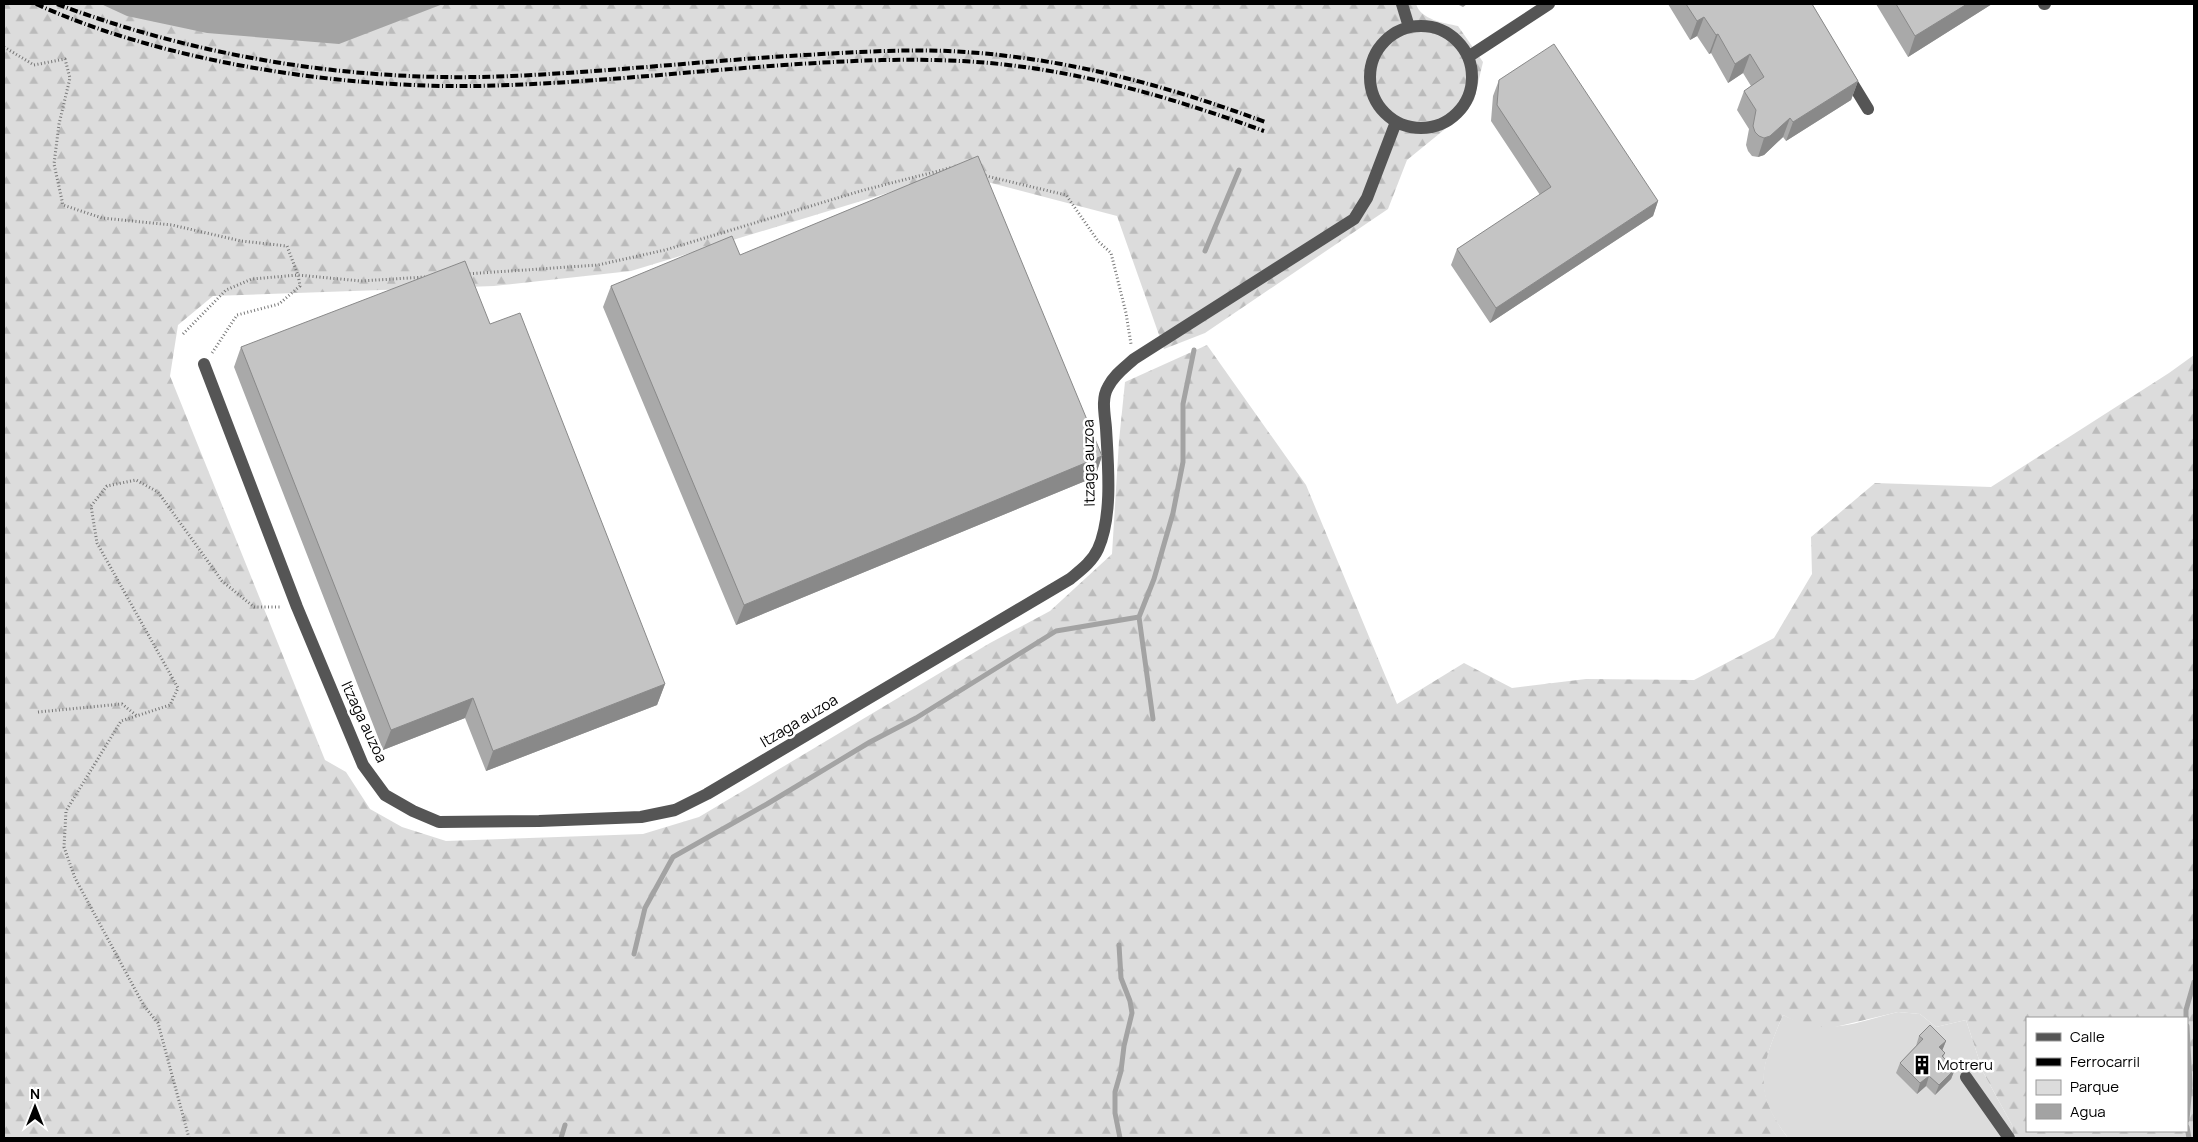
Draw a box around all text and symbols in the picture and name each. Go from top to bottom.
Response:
street label: Itzaga auzoa [1077,419,1100,507]
street label: Itzaga auzoa [336,678,392,766]
street label: Itzaga auzoa [756,689,842,752]
legend [2026,1017,2188,1132]
text: Calle [2070,1026,2105,1047]
text: Ferrocarril [2070,1051,2140,1072]
building icon: Motreru [1911,1054,1933,1076]
place label: Motreru [1937,1054,1993,1075]
text: Parque [2070,1076,2119,1097]
north arrow [10,1082,60,1132]
text: N [30,1084,40,1103]
text: Agua [2070,1101,2106,1122]

